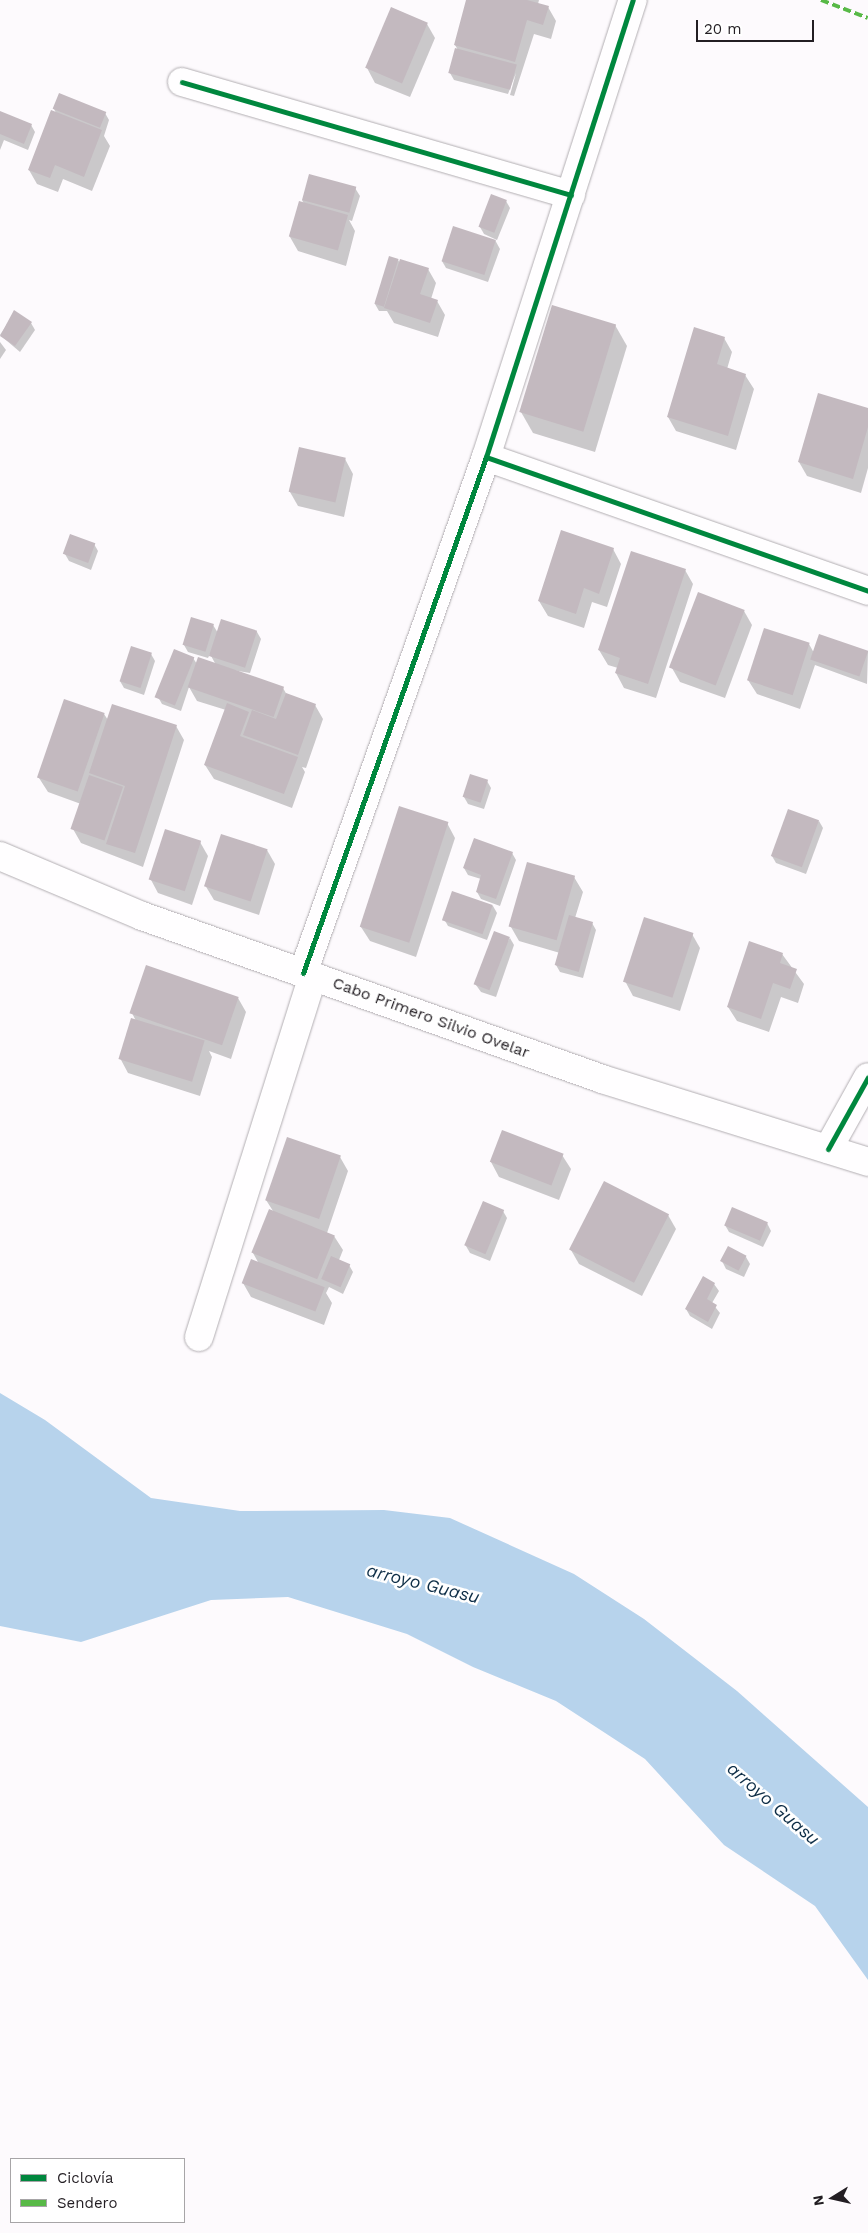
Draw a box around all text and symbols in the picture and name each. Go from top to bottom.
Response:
scale bar [698,10,816,42]
text: 20 m [704,20,742,38]
street label: Cabo Primero Silvio Ovelar [330,973,532,1063]
water label: arroyo Guasu [364,1560,482,1608]
water label: arroyo Guasu [722,1758,824,1850]
legend [10,2158,185,2223]
text: Ciclovía [57,2169,114,2187]
north arrow [808,2173,858,2223]
text: Sendero [57,2194,118,2212]
text: N [809,2194,827,2207]

